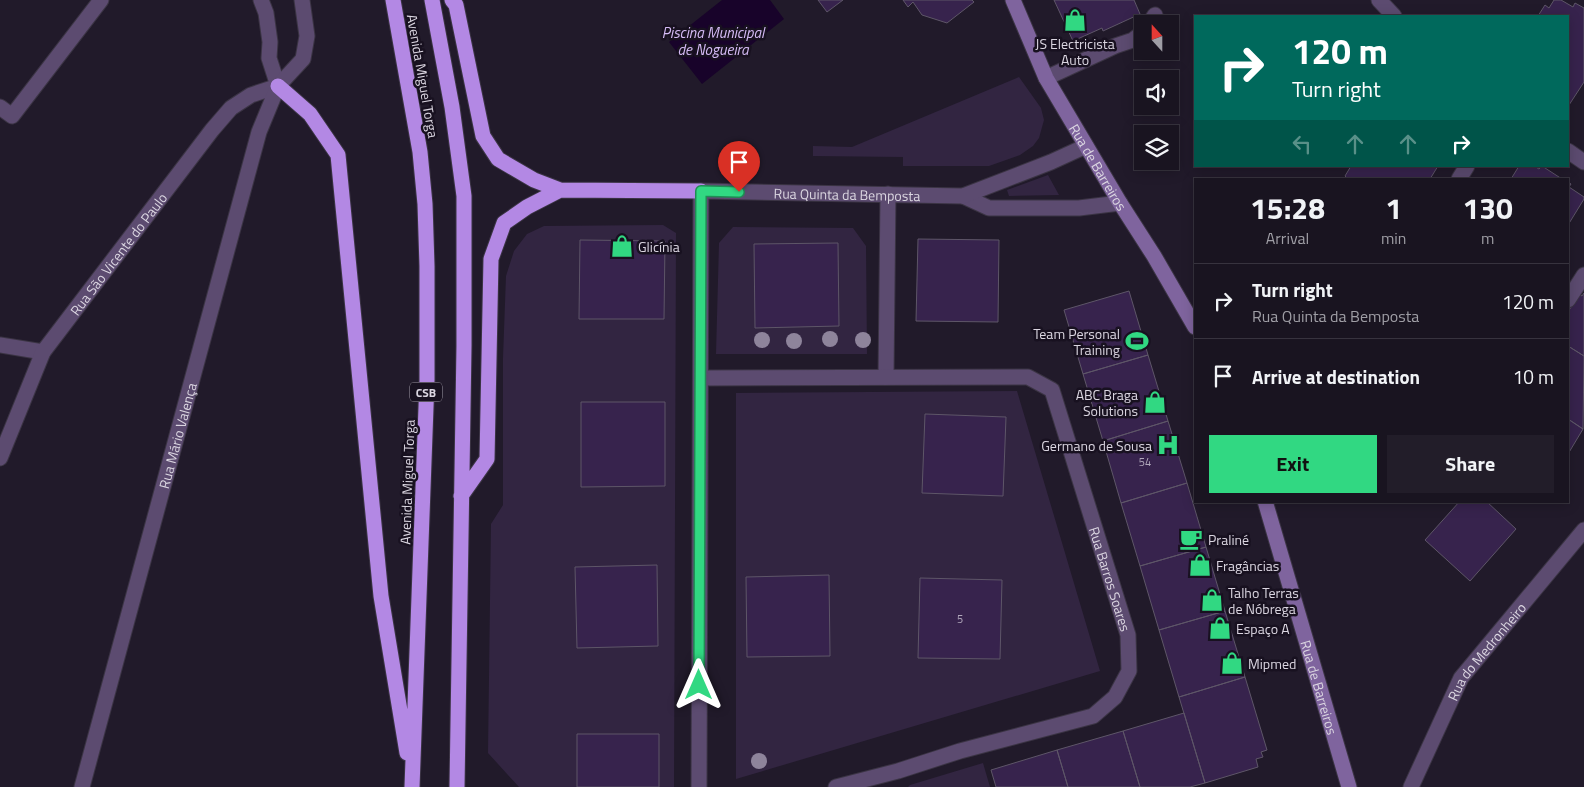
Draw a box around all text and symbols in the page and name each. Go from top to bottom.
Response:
shop icon: JS Electricista Auto [1062,7,1088,33]
street label: Avenida Miguel Torga [402,13,444,139]
north arrow [1134,15,1179,60]
map controls [1134,15,1179,170]
water label: Piscina Municipal de Nogueira [662,21,766,61]
text: 120 m [1292,24,1388,78]
place label: JS Electricista Auto [1035,33,1115,70]
icon: right [1209,35,1274,100]
button: sound [1134,70,1179,115]
text: Turn right [1292,72,1381,106]
street label: Rua de Barreiros [1065,119,1133,214]
button: layers [1134,125,1179,170]
icon: left [1288,130,1316,158]
icon: ahead [1341,130,1369,158]
icon: ahead [1394,130,1422,158]
icon: right [1447,130,1475,158]
pin [718,141,760,192]
icon: arrive [725,148,753,176]
street label: Rua Quinta da Bemposta [773,182,920,206]
text: 15:28 [1250,185,1325,231]
text: 1 [1385,185,1402,231]
text: 130 [1463,185,1513,231]
street label: Rua São Vicente do Paulo [64,188,171,319]
text: Arrival [1266,226,1309,250]
text: min [1381,226,1406,250]
text: m [1481,226,1494,250]
shop icon: Glicínia [609,233,635,259]
place label: Glicínia [638,236,680,257]
text: Turn right [1252,275,1333,304]
icon: right [1209,287,1237,315]
text: 120 m [1502,287,1554,316]
text: Rua Quinta da Bemposta [1252,304,1419,328]
place label: Team Personal Training [1033,323,1120,360]
sports icon: Team Personal Training [1124,328,1150,354]
icon: arrive [1209,362,1237,390]
text: Arrive at destination [1252,362,1420,391]
text: 10 m [1513,362,1554,391]
street label: Rua Mário Valença [153,380,201,491]
road number: CSB [410,382,442,402]
place label: ABC Braga Solutions [1076,384,1138,421]
shop icon: ABC Braga Solutions [1142,389,1168,415]
street label: Avenida Miguel Torga [394,419,420,545]
hospital icon: Germano de Sousa [1155,432,1181,458]
place label: Germano de Sousa [1041,435,1152,456]
button: Exit [1209,435,1377,493]
button: Share [1387,435,1554,493]
house number: 54 [1139,454,1151,470]
street label: Rua Barros Soares [1084,524,1137,634]
cafe icon: Praliné [1178,526,1204,552]
place label: Praliné [1208,529,1249,550]
shop icon: Fragâncias [1187,552,1213,578]
place label: Fragâncias [1216,555,1279,576]
place label: Talho Terras de Nóbrega [1228,582,1299,619]
shop icon: Talho Terras de Nóbrega [1199,587,1225,613]
street label: Rua do Medronheiro [1442,598,1530,704]
house number: 5 [957,611,963,627]
shop icon: Espaço A [1207,615,1233,641]
place label: Espaço A [1236,618,1290,639]
street label: Rua de Barreiros [1296,637,1344,737]
shop icon: Mipmed [1219,650,1245,676]
place label: Mipmed [1248,653,1296,674]
position arrow [672,658,724,710]

